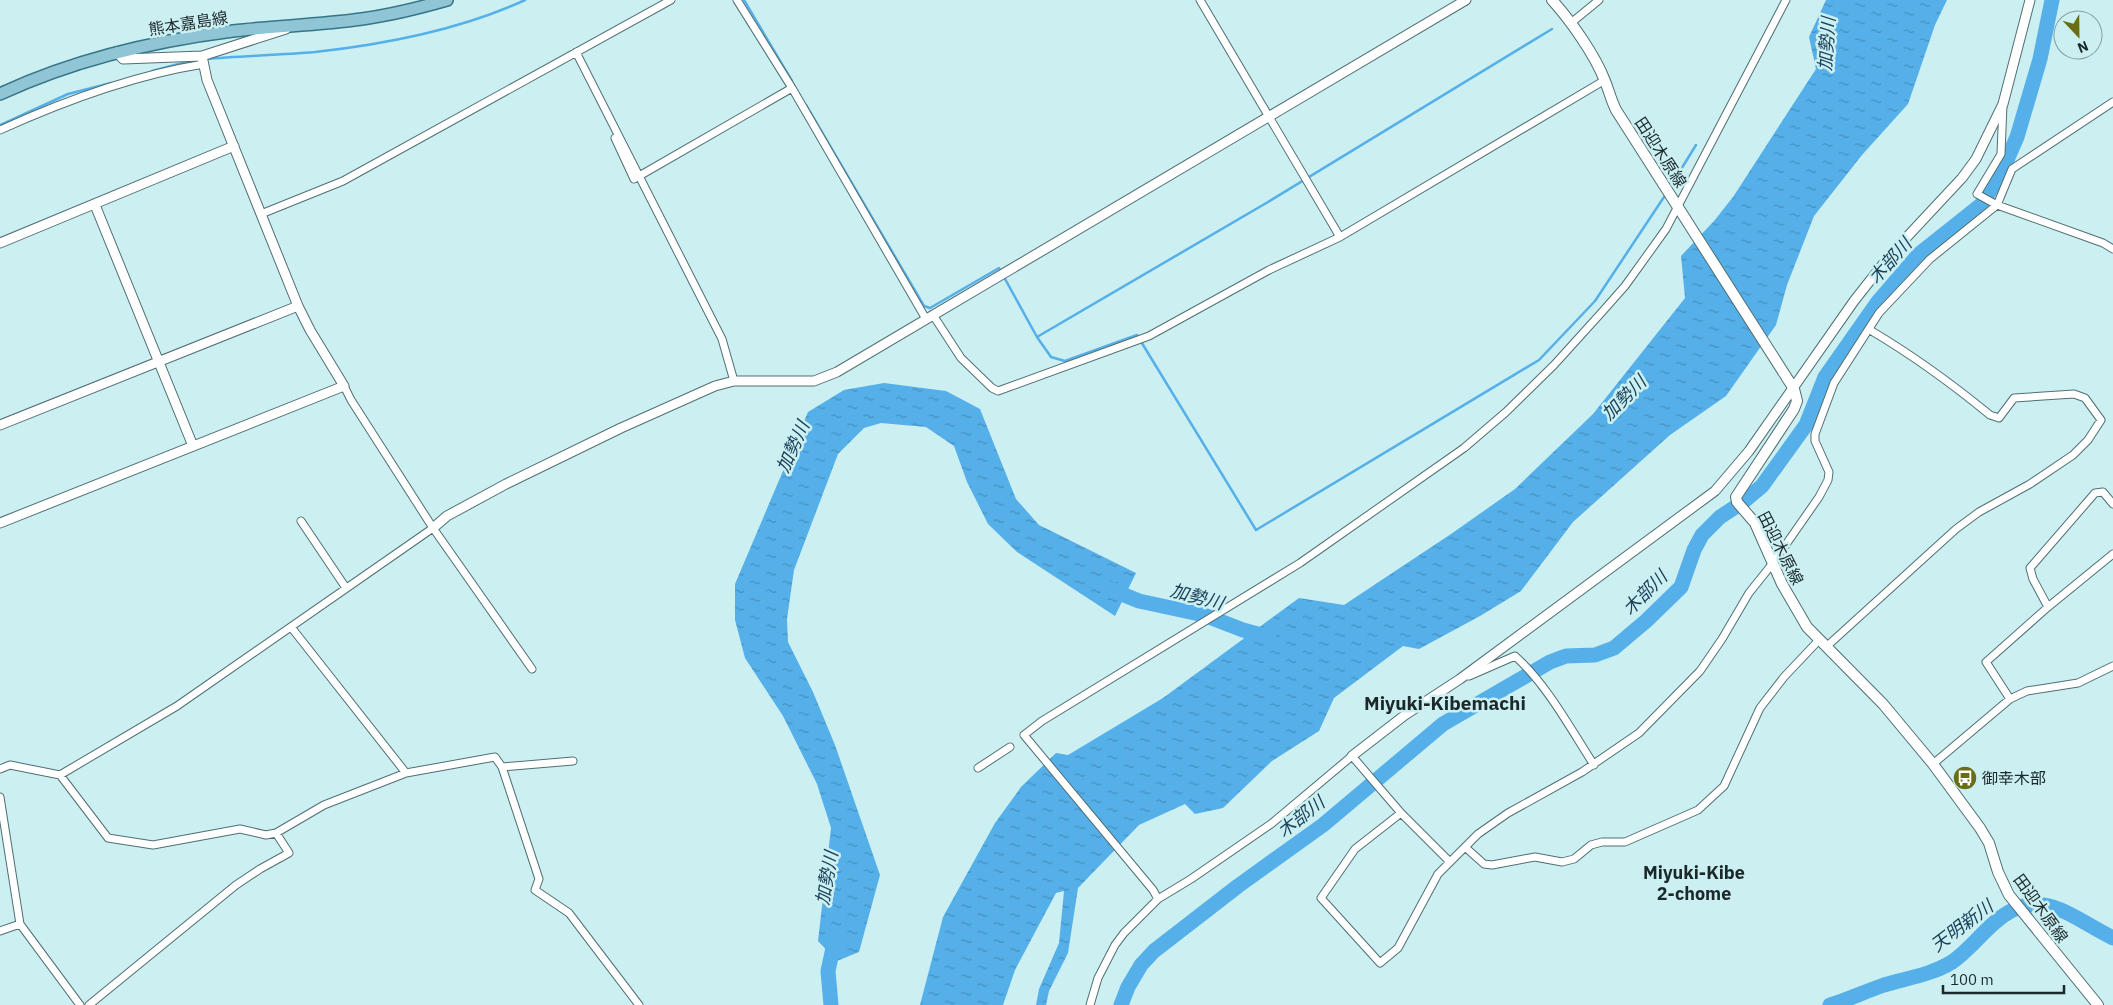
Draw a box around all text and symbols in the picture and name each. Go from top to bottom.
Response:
street label: 熊本嘉島線 [147,7,229,39]
north arrow [2053,10,2103,60]
water label: 加勢川 [1813,14,1840,72]
text: N [2075,37,2091,57]
street label: 田迎木原線 [1631,113,1691,191]
water label: 木部川 [1863,231,1918,288]
water label: 加勢川 [1596,369,1652,425]
water label: 加勢川 [771,416,815,476]
street label: 田迎木原線 [1754,508,1808,588]
water label: 木部川 [1617,564,1673,620]
water label: 加勢川 [1168,578,1228,615]
district label: Miyuki-Kibemachi [1364,691,1526,715]
bus stop icon: 御幸木部 [1952,765,1978,791]
place label: 御幸木部 [1982,768,2046,788]
water label: 木部川 [1272,790,1331,842]
water label: 加勢川 [810,847,843,906]
district label: Miyuki-Kibe 2-chome [1643,861,1745,905]
street label: 田迎木原線 [2009,870,2073,946]
water label: 天明新川 [1926,894,1999,956]
scale bar [1943,962,2064,994]
text: 100 m [1950,970,1994,989]

